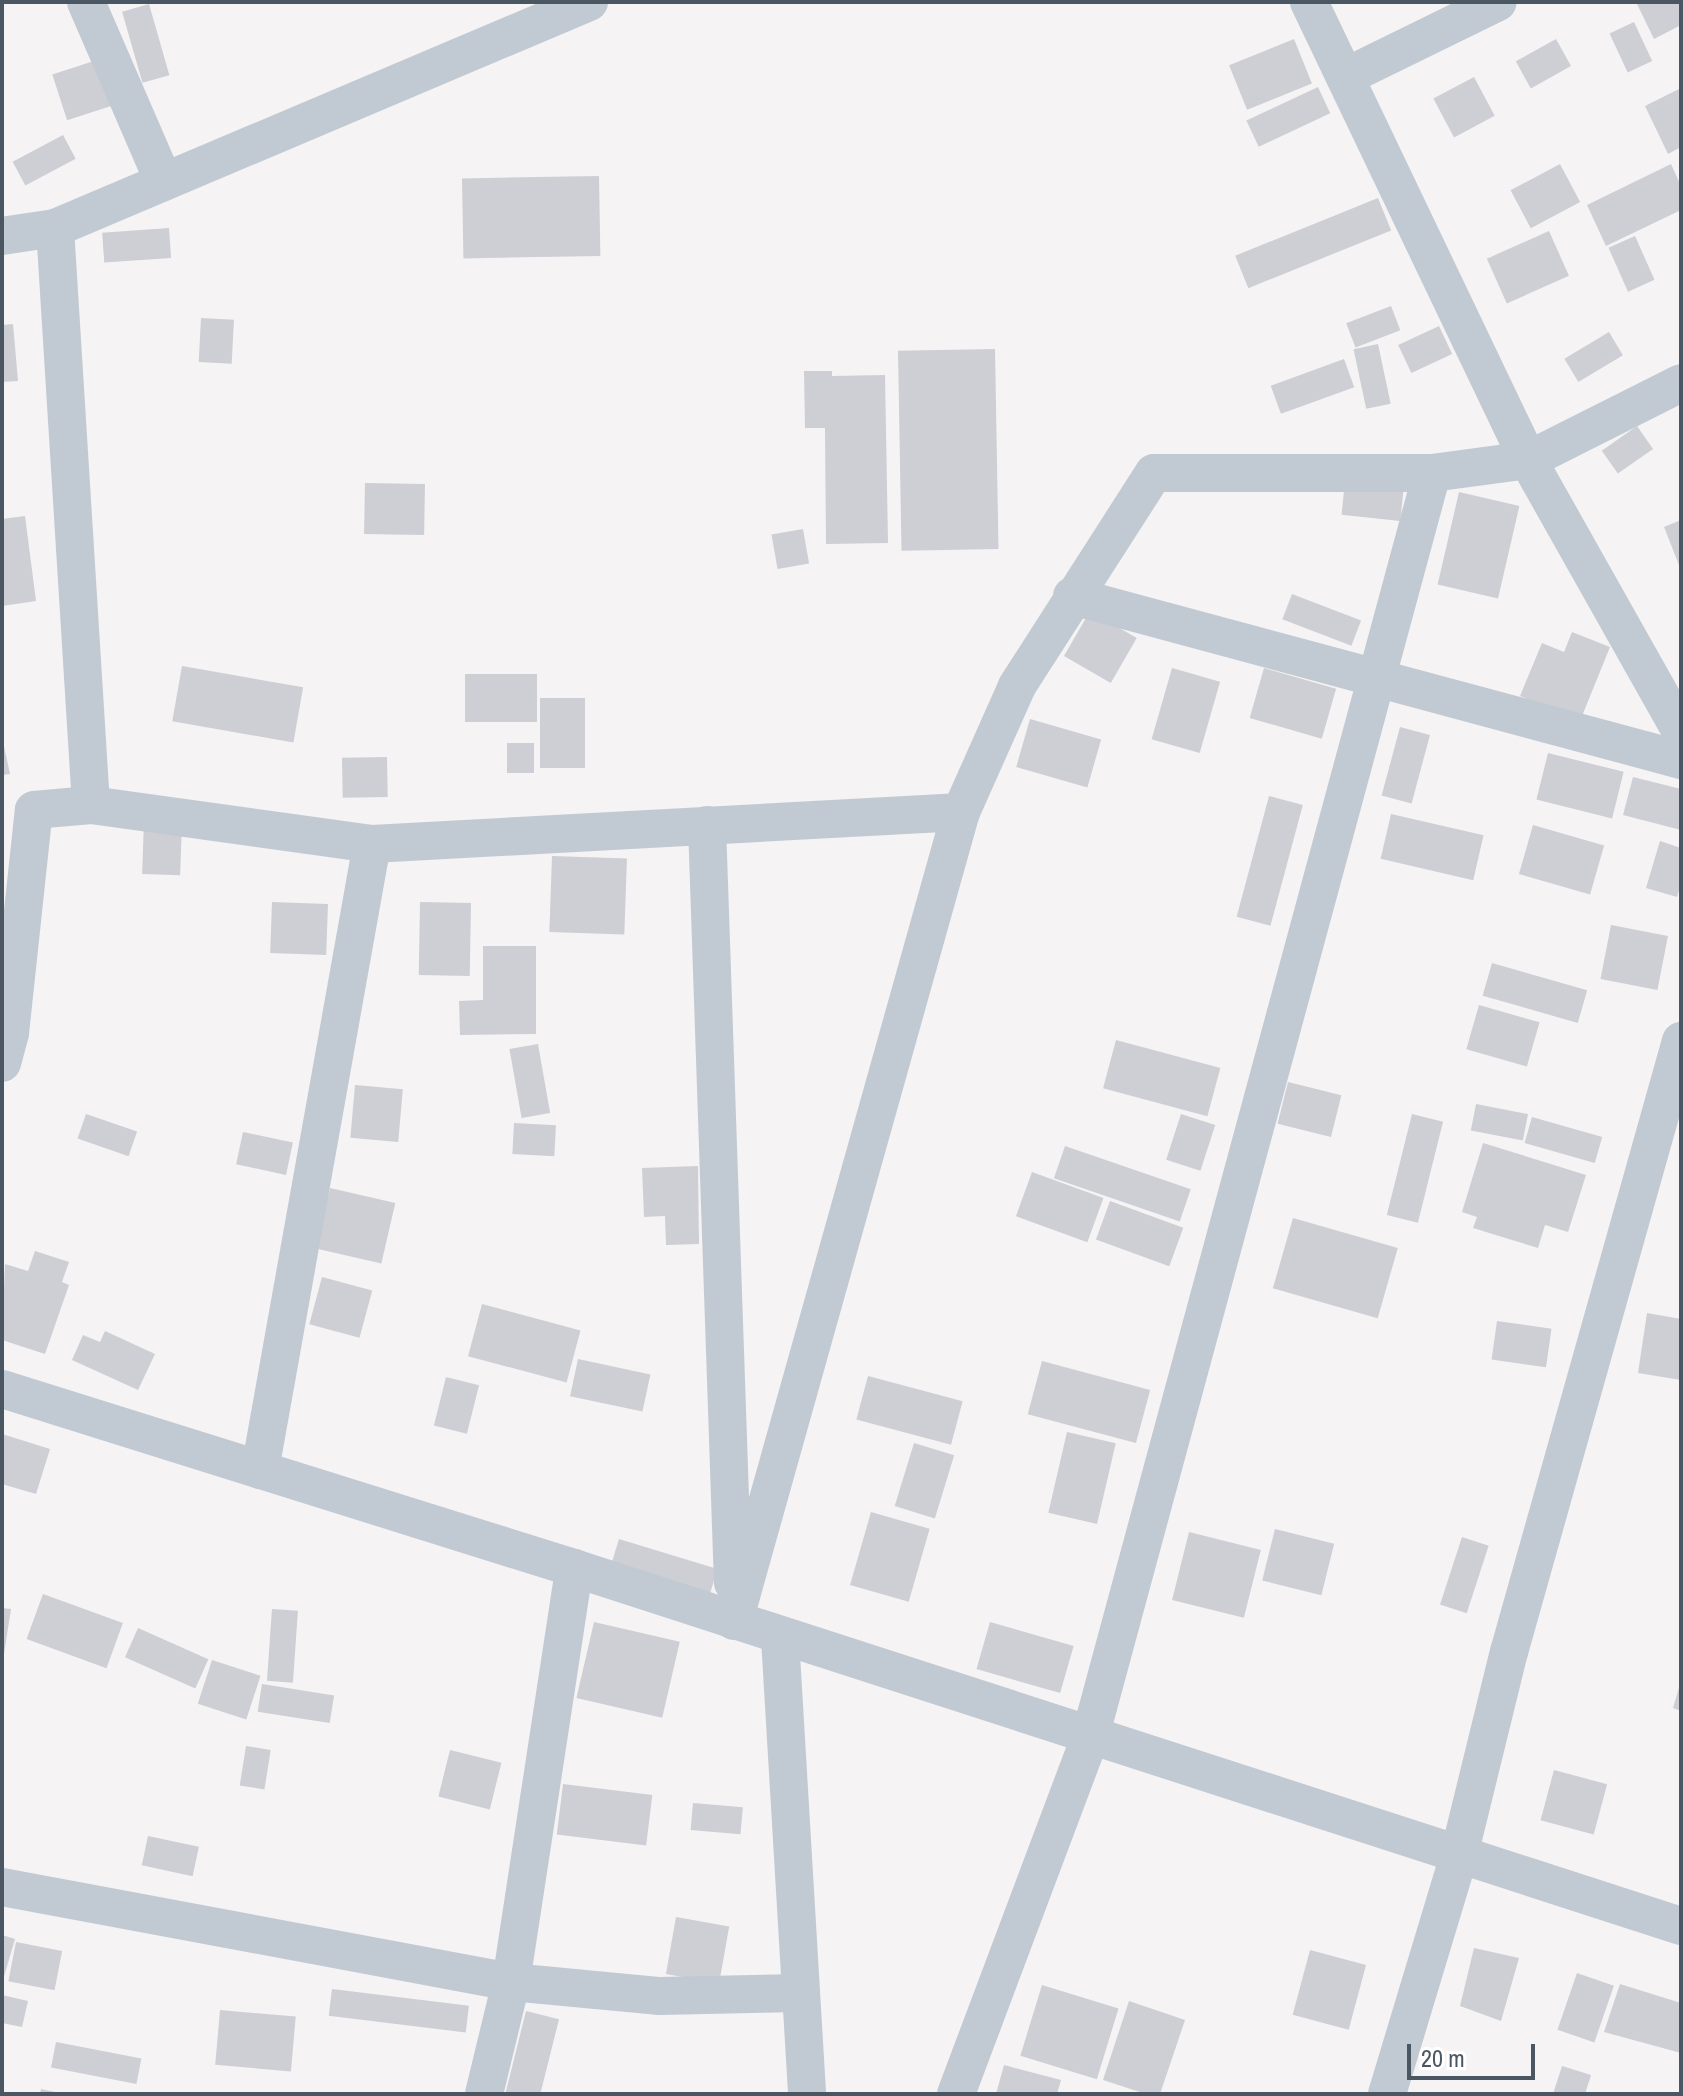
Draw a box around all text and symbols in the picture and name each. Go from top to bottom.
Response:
scale bar [1411,2028,1539,2078]
text: 20 m [1421,2042,1465,2074]

